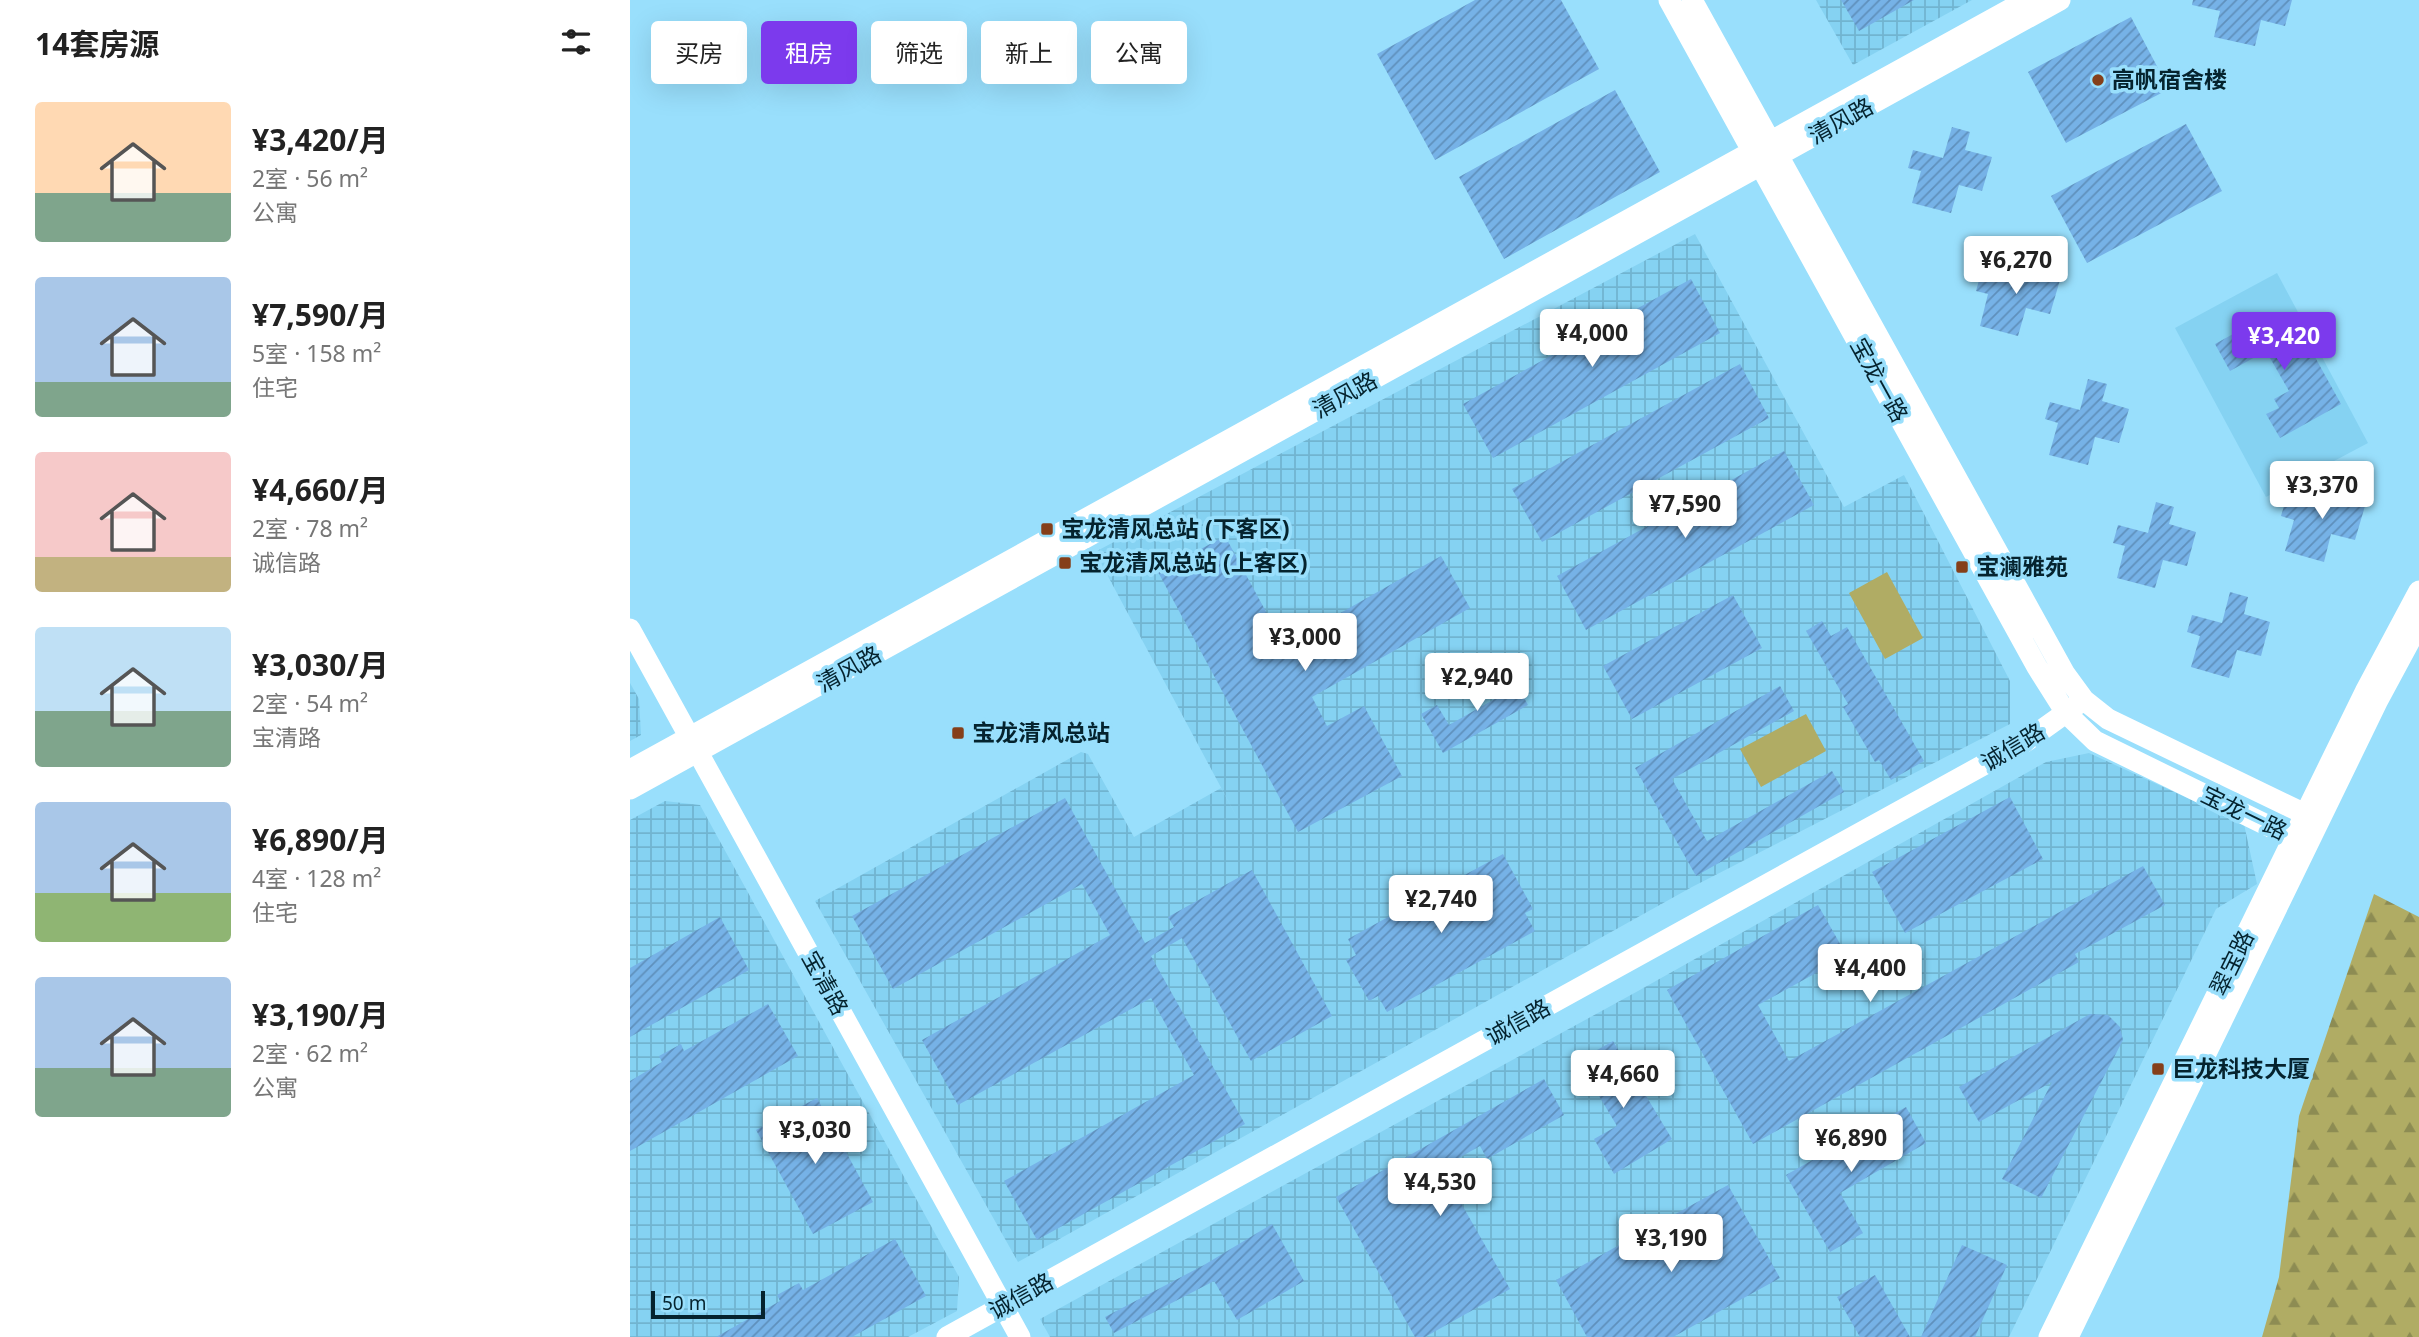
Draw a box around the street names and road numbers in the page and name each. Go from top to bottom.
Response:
street label: 清风路 [1803,89,1878,151]
street label: 宝龙一路 [1844,332,1916,428]
street label: 清风路 [1307,363,1382,425]
street label: 清风路 [811,637,886,699]
street label: 诚信路 [1975,715,2050,778]
street label: 宝龙一路 [2196,778,2293,847]
street label: 翠宝路 [2202,925,2261,1001]
street label: 宝清路 [795,945,857,1020]
street label: 诚信路 [1480,990,1555,1052]
street label: 诚信路 [983,1264,1058,1326]

